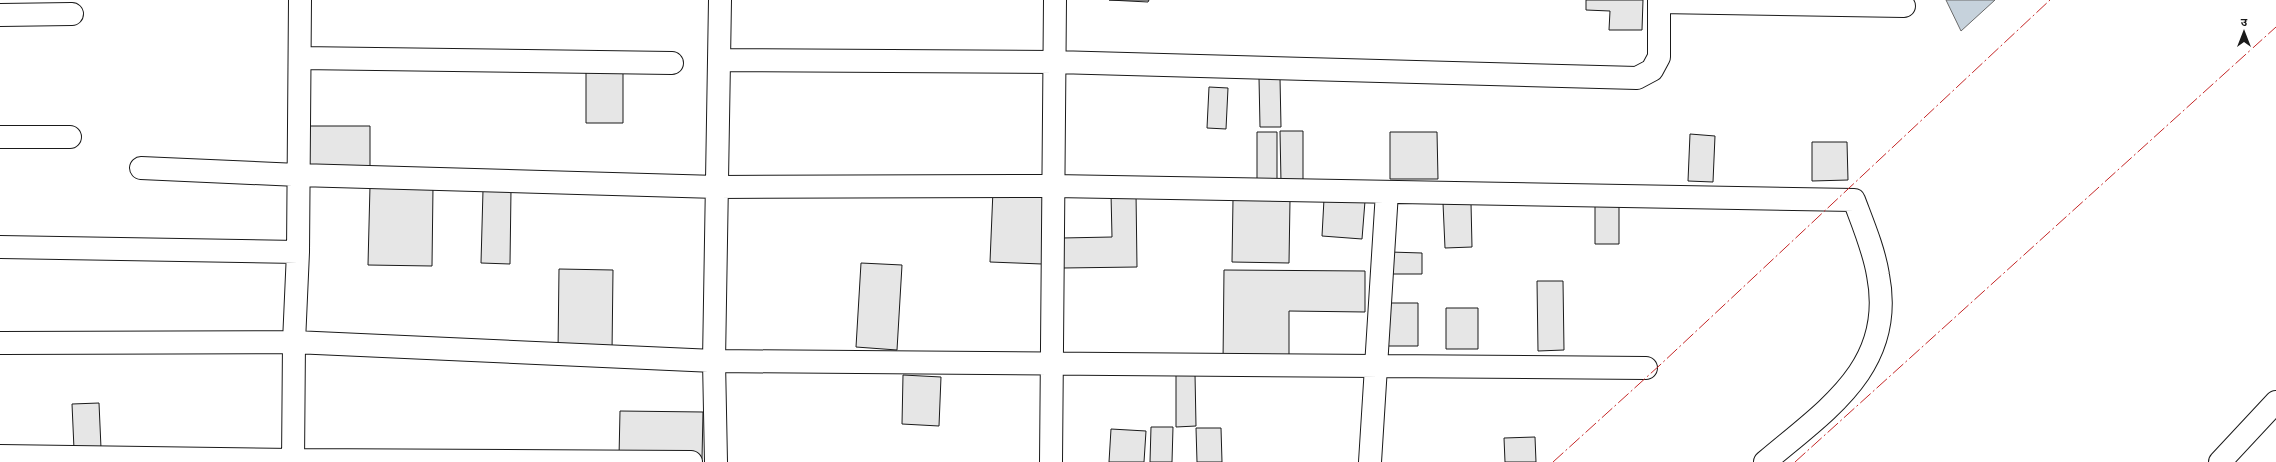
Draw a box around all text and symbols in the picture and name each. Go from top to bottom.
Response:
north arrow [2224,12,2264,52]
text: उ [2241,15,2248,29]

